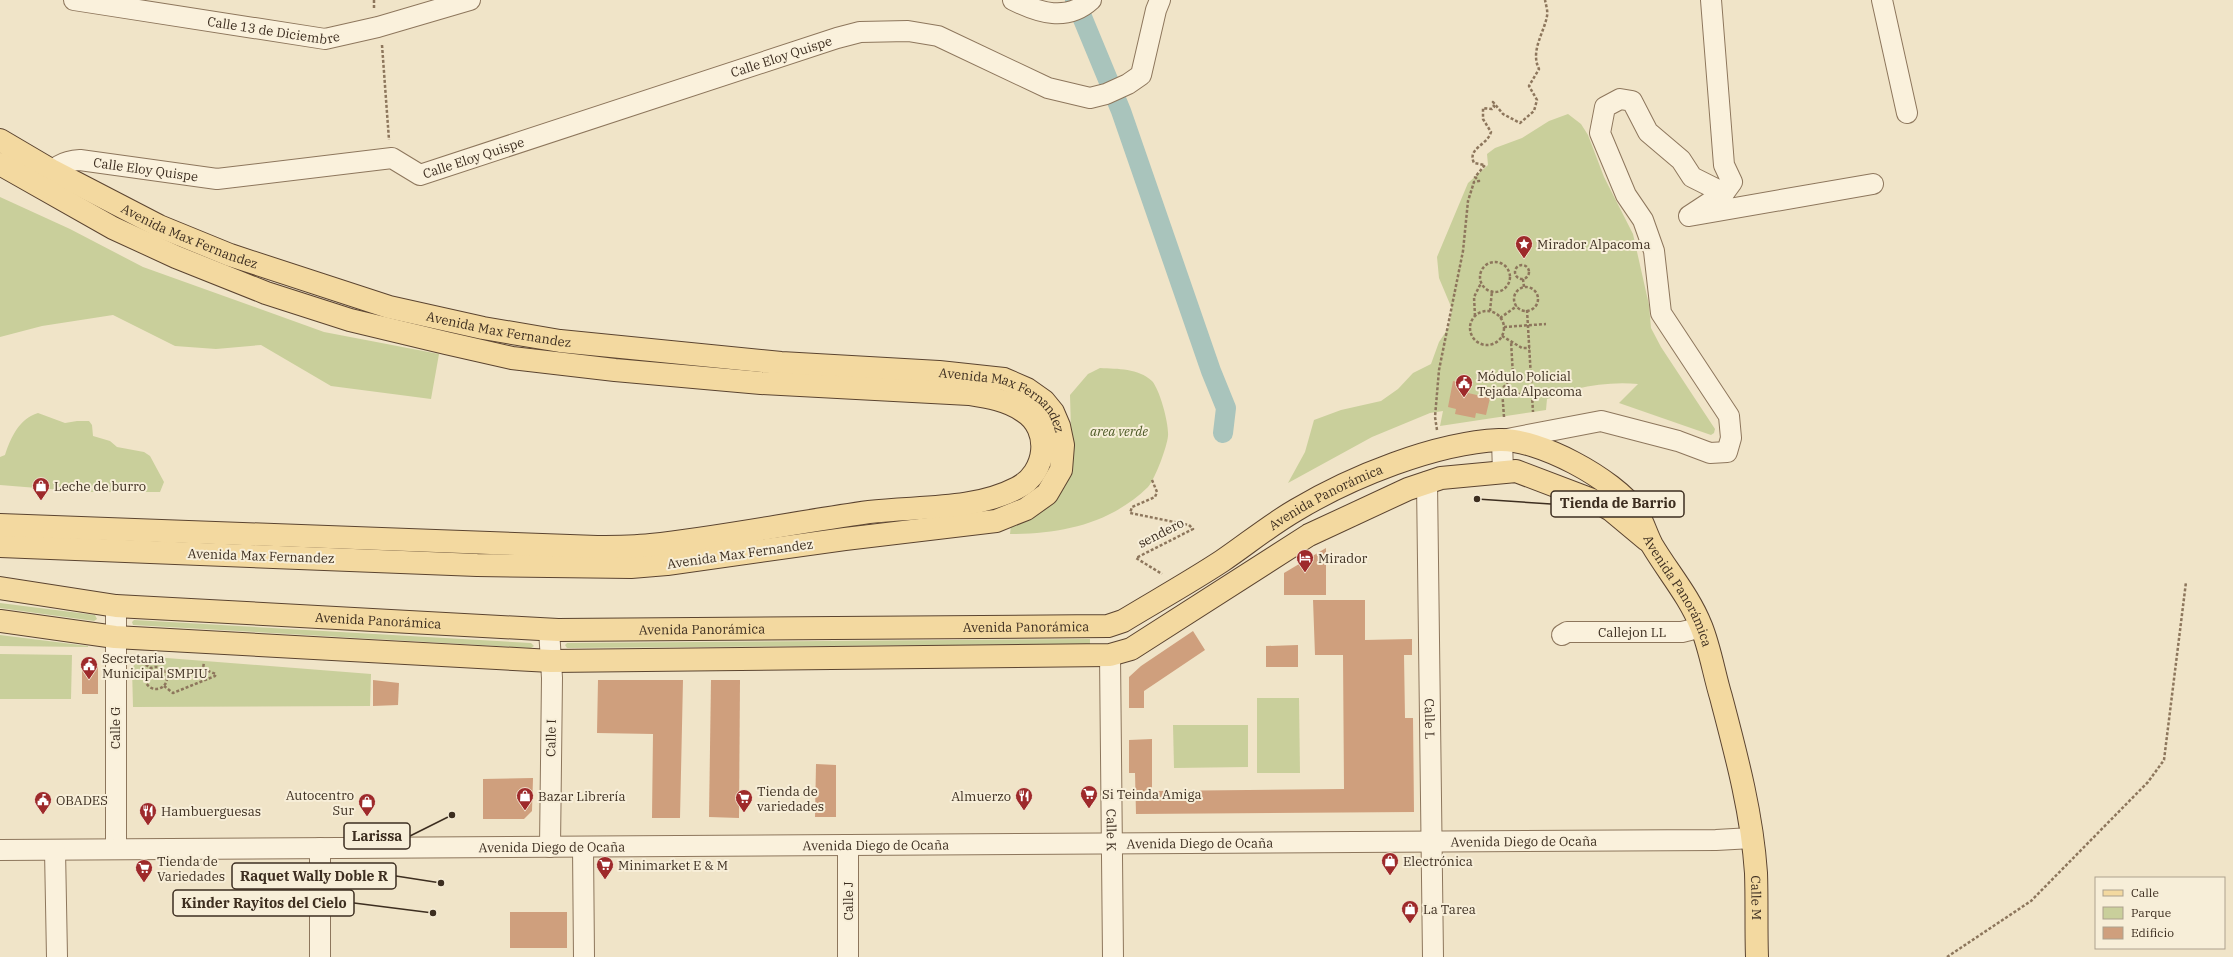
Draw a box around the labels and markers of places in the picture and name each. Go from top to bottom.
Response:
place icon: Mirador Alpacoma [1514,234,1534,259]
place label: Mirador Alpacoma [1537,236,1651,253]
place label: Módulo Policial Tejada Alpacoma [1477,368,1582,400]
public building icon: Módulo Policial Tejada Alpacoma [1454,373,1474,398]
shop icon: Leche de burro [31,476,51,501]
place label: Leche de burro [54,478,146,495]
callout: Tienda de Barrio [1551,491,1684,517]
hotel icon: Mirador [1295,548,1315,573]
place label: Mirador [1318,550,1368,567]
place label: Secretaria Municipal SMPIU [102,650,208,682]
public building icon: Secretaria Municipal SMPIU [79,655,99,680]
place label: Tienda de variedades [757,783,824,815]
supermarket icon: Si Teinda Amiga [1079,784,1099,809]
shop icon: Bazar Librería [515,786,535,811]
restaurant icon: Almuerzo [1014,786,1034,811]
place label: Si Teinda Amiga [1102,786,1202,803]
place label: Autocentro Sur [286,787,354,819]
place label: Bazar Librería [538,788,626,805]
supermarket icon: Tienda de variedades [734,788,754,813]
place label: Almuerzo [951,788,1011,805]
public building icon: OBADES [33,790,53,815]
place label: OBADES [56,792,108,809]
shop icon: Autocentro Sur [357,792,377,817]
restaurant icon: Hambuerguesas [138,801,158,826]
place label: Hambuerguesas [161,803,261,820]
callout: Larissa [344,823,410,849]
shop icon: Electrónica [1380,851,1400,876]
place label: Tienda de Variedades [157,853,225,885]
place label: Electrónica [1403,853,1473,870]
supermarket icon: Minimarket E & M [595,855,615,880]
place label: Minimarket E & M [618,857,728,874]
supermarket icon: Tienda de Variedades [134,858,154,883]
callout: Raquet Wally Doble R [232,863,396,889]
callout: Kinder Rayitos del Cielo [173,890,354,916]
shop icon: La Tarea [1400,899,1420,924]
place label: La Tarea [1423,901,1476,918]

